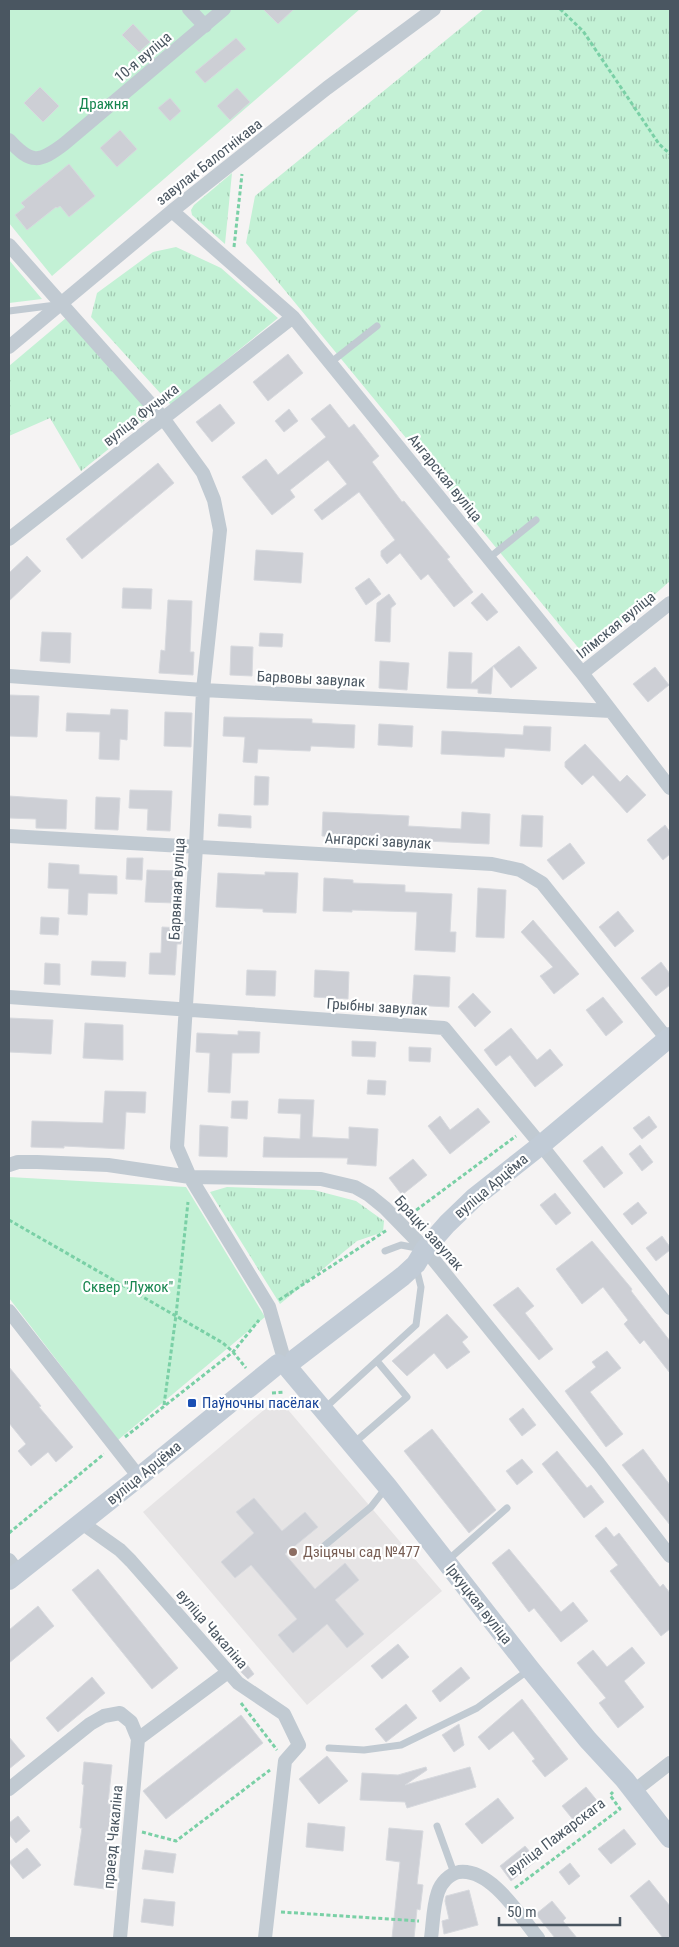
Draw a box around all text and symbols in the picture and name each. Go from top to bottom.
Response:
street label: 10-я вуліца [111,28,175,86]
park label: Дражня [79,95,129,113]
street label: завулак Балотнікава [152,115,266,209]
street label: вуліца Фучыка [100,380,182,450]
street label: Ангарская вуліца [404,430,486,526]
street label: Ілімская вуліца [573,588,659,662]
street label: Барвовы завулак [256,667,366,691]
street label: Ангарскі завулак [324,829,432,853]
street label: Барвяная вуліца [165,837,189,941]
street label: Грыбны завулак [326,994,428,1020]
street label: вуліца Арцёма [450,1150,532,1222]
street label: Брацкі завулак [391,1192,467,1274]
park label: Сквер "Лужок" [83,1278,174,1296]
place label: Паўночны пасёлак [202,1394,319,1412]
marker: Паўночны пасёлак [186,1397,198,1409]
street label: вуліца Арцёма [103,1437,185,1509]
place label: Дзіцячы сад №477 [303,1543,420,1561]
marker: Дзіцячы сад №477 [287,1546,299,1558]
street label: Іркуцкая вуліца [442,1560,516,1648]
street label: вуліца Чакаліна [173,1586,251,1672]
street label: праезд Чакаліна [100,1784,126,1890]
street label: вуліца Пажарскага [503,1794,609,1880]
scale bar [499,1894,620,1926]
text: 50 m [507,1903,537,1921]

